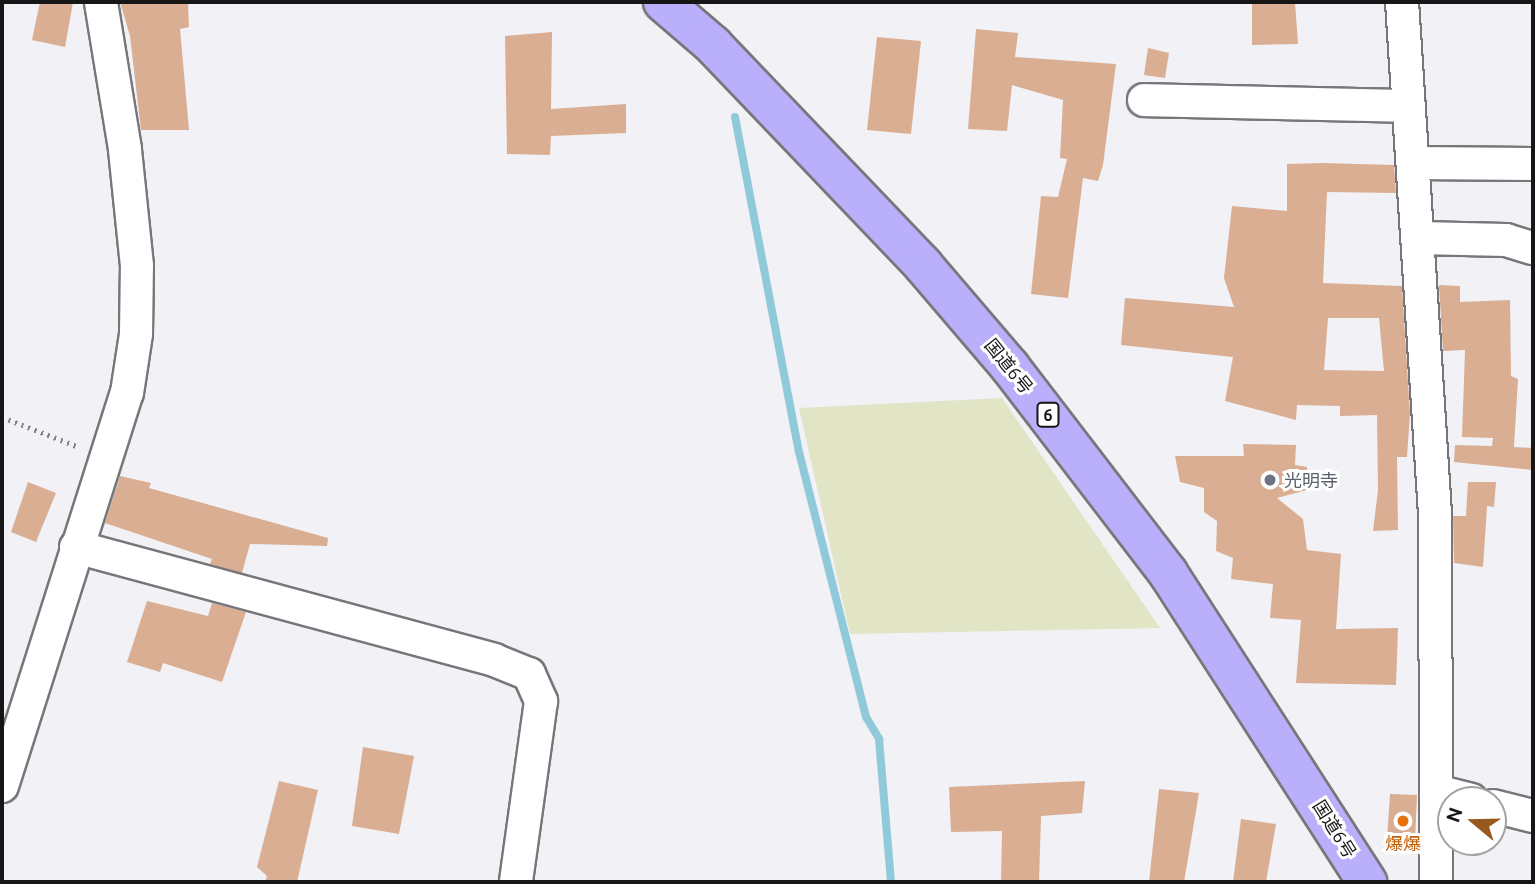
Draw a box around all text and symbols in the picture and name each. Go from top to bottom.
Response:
street label: 国道6号 [980,334,1038,398]
road number: 6 [1036,402,1060,428]
place label: 光明寺 [1284,469,1338,491]
marker: 光明寺 [1262,472,1278,488]
north arrow [1437,786,1507,856]
street label: 国道6号 [1309,796,1361,862]
text: N [1441,805,1467,825]
marker: 爆爆 [1395,813,1411,829]
place label: 爆爆 [1385,832,1421,854]

